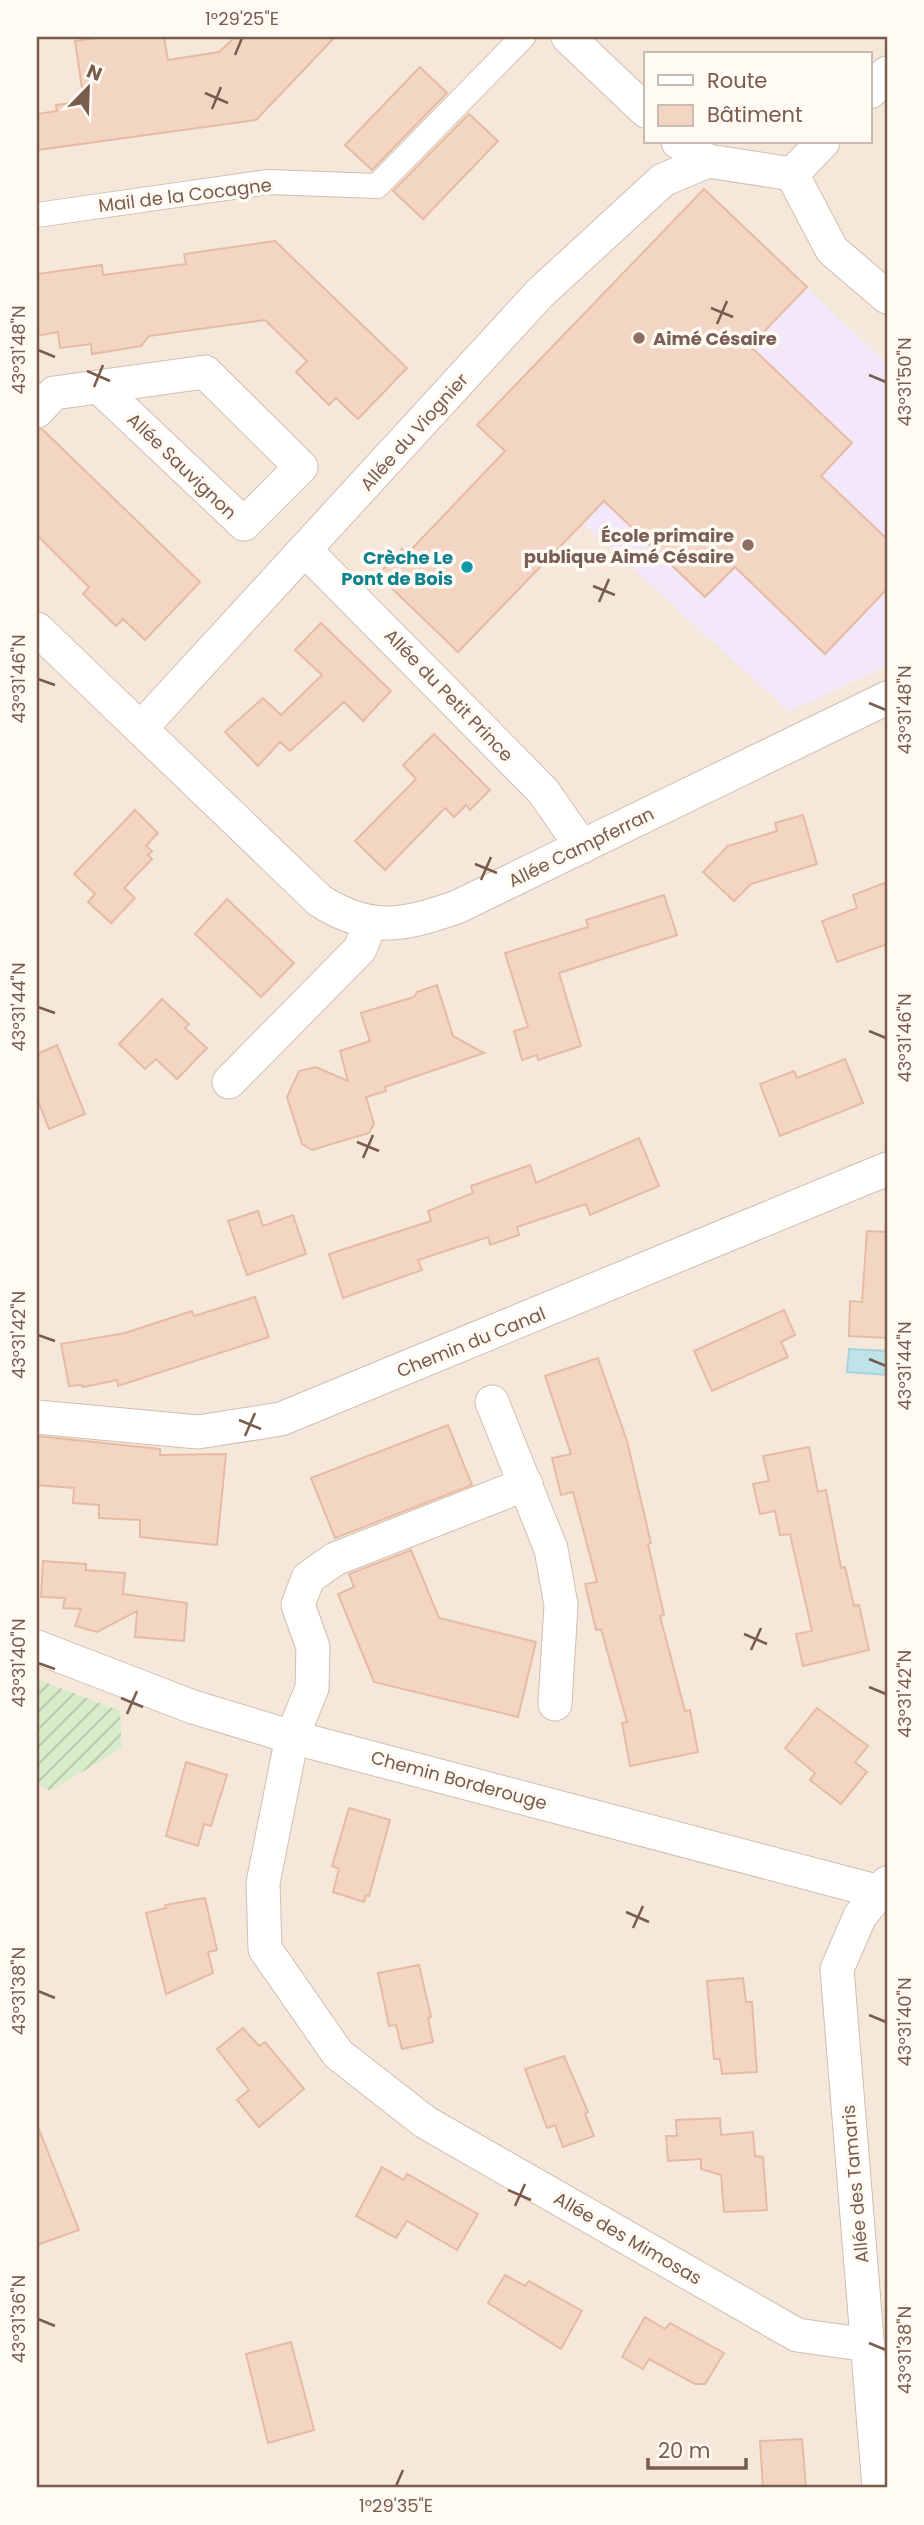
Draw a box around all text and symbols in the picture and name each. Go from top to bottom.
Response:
text: 1°29'25"E [205,6,279,31]
north arrow [52,52,122,122]
legend [644,52,872,144]
text: N [83,58,106,88]
text: Route [707,66,767,95]
text: Bâtiment [707,100,803,129]
street label: Mail de la Cocagne [97,172,273,218]
text: 43°31'48"N [6,305,31,395]
place label: Aimé Césaire [653,326,777,351]
marker: Aimé Césaire [631,330,647,346]
text: 43°31'50"N [892,337,917,427]
street label: Allée du Viognier [354,367,474,496]
street label: Allée Sauvignon [122,407,242,525]
place label: École primaire publique Aimé Césaire [524,523,734,569]
marker: École primaire publique Aimé Césaire [740,537,756,553]
place label: Crèche Le Pont de Bois [341,545,453,591]
marker: Crèche Le Pont de Bois [459,559,475,575]
street label: Allée du Petit Prince [379,623,519,767]
text: 43°31'46"N [6,634,31,724]
text: 43°31'48"N [892,665,917,755]
street label: Allée Campferran [504,801,658,893]
text: 43°31'44"N [6,962,31,1052]
text: 43°31'46"N [892,993,917,1083]
text: 43°31'42"N [6,1291,31,1379]
street label: Chemin du Canal [393,1301,549,1383]
text: 43°31'44"N [892,1321,917,1411]
text: 43°31'40"N [6,1618,31,1708]
text: 43°31'42"N [892,1650,917,1738]
street label: Chemin Borderouge [368,1744,550,1816]
text: 43°31'38"N [6,1947,31,2035]
text: 43°31'40"N [892,1977,917,2067]
street label: Allée des Tamaris [836,2104,874,2264]
street label: Allée des Mimosas [550,2186,706,2290]
text: 43°31'36"N [6,2275,31,2363]
text: 43°31'38"N [892,2306,917,2394]
scale bar [648,2427,746,2471]
text: 20 m [658,2436,711,2465]
text: 1°29'35"E [359,2493,433,2518]

